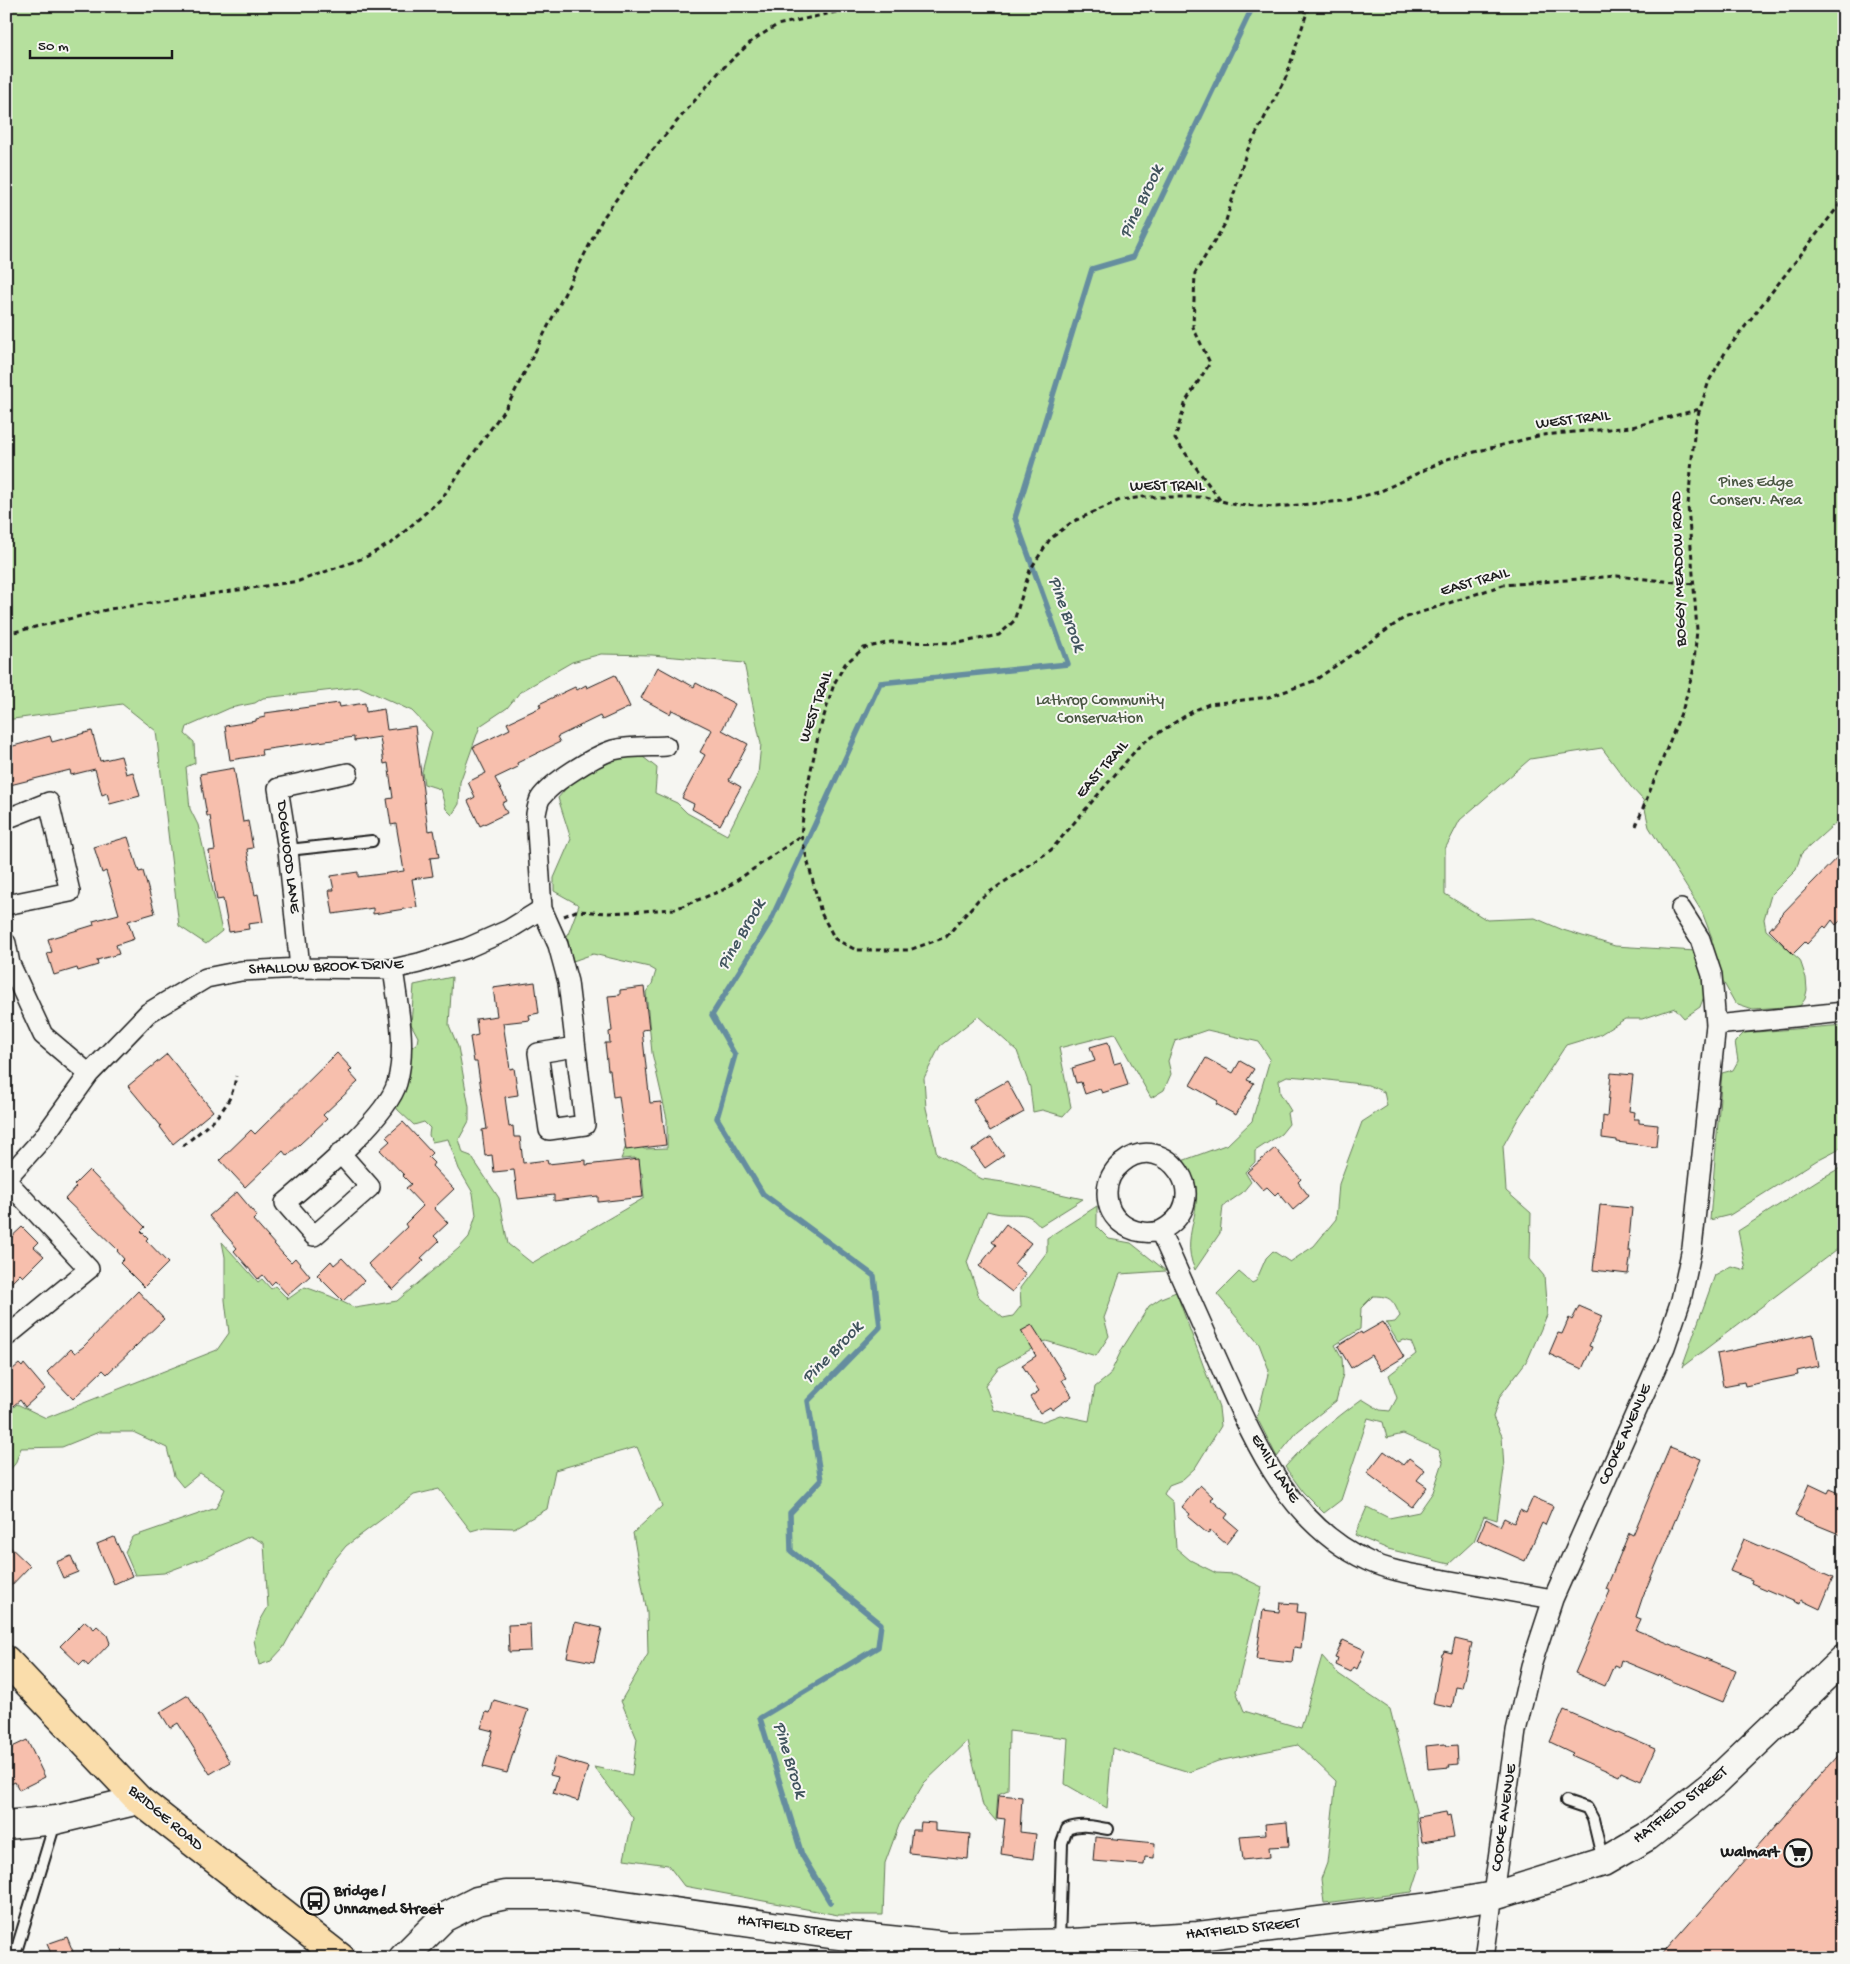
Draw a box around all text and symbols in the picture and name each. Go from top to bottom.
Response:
scale bar [30,28,172,60]
text: 50 m [38,38,69,56]
water label: Pine Brook [1115,160,1169,242]
street label: WEST TRAIL [1535,407,1612,435]
park label: Pines Edge Conserv. Area [1710,474,1803,511]
street label: WEST TRAIL [1130,478,1205,497]
street label: BOGGY MEADOW ROAD [1668,491,1692,648]
street label: EAST TRAIL [1439,564,1513,602]
water label: Pine Brook [1043,574,1090,656]
street label: WEST TRAIL [796,668,838,745]
park label: Lathrop Community Conservation [1036,692,1164,729]
street label: EAST TRAIL [1073,736,1134,803]
street label: DOGWOOD LANE [271,799,303,915]
water label: Pine Brook [713,894,772,974]
street label: SHALLOW BROOK DRIVE [248,956,405,980]
water label: Pine Brook [798,1316,869,1388]
street label: COOKE AVENUE [1595,1381,1657,1488]
street label: EMILY LANE [1245,1431,1303,1508]
water label: Pine Brook [768,1720,811,1802]
street label: COOKE AVENUE [1488,1762,1522,1873]
street label: HATFIELD STREET [1630,1763,1733,1849]
street label: BRIDGE ROAD [123,1781,207,1856]
supermarket icon: Walmart [1783,1838,1813,1868]
place label: Walmart [1720,1844,1780,1863]
place label: Bridge / Unnamed Street [333,1883,444,1920]
bus stop icon: Bridge / Unnamed Street [300,1886,330,1916]
street label: HATFIELD STREET [736,1912,853,1947]
street label: HATFIELD STREET [1185,1914,1302,1945]

